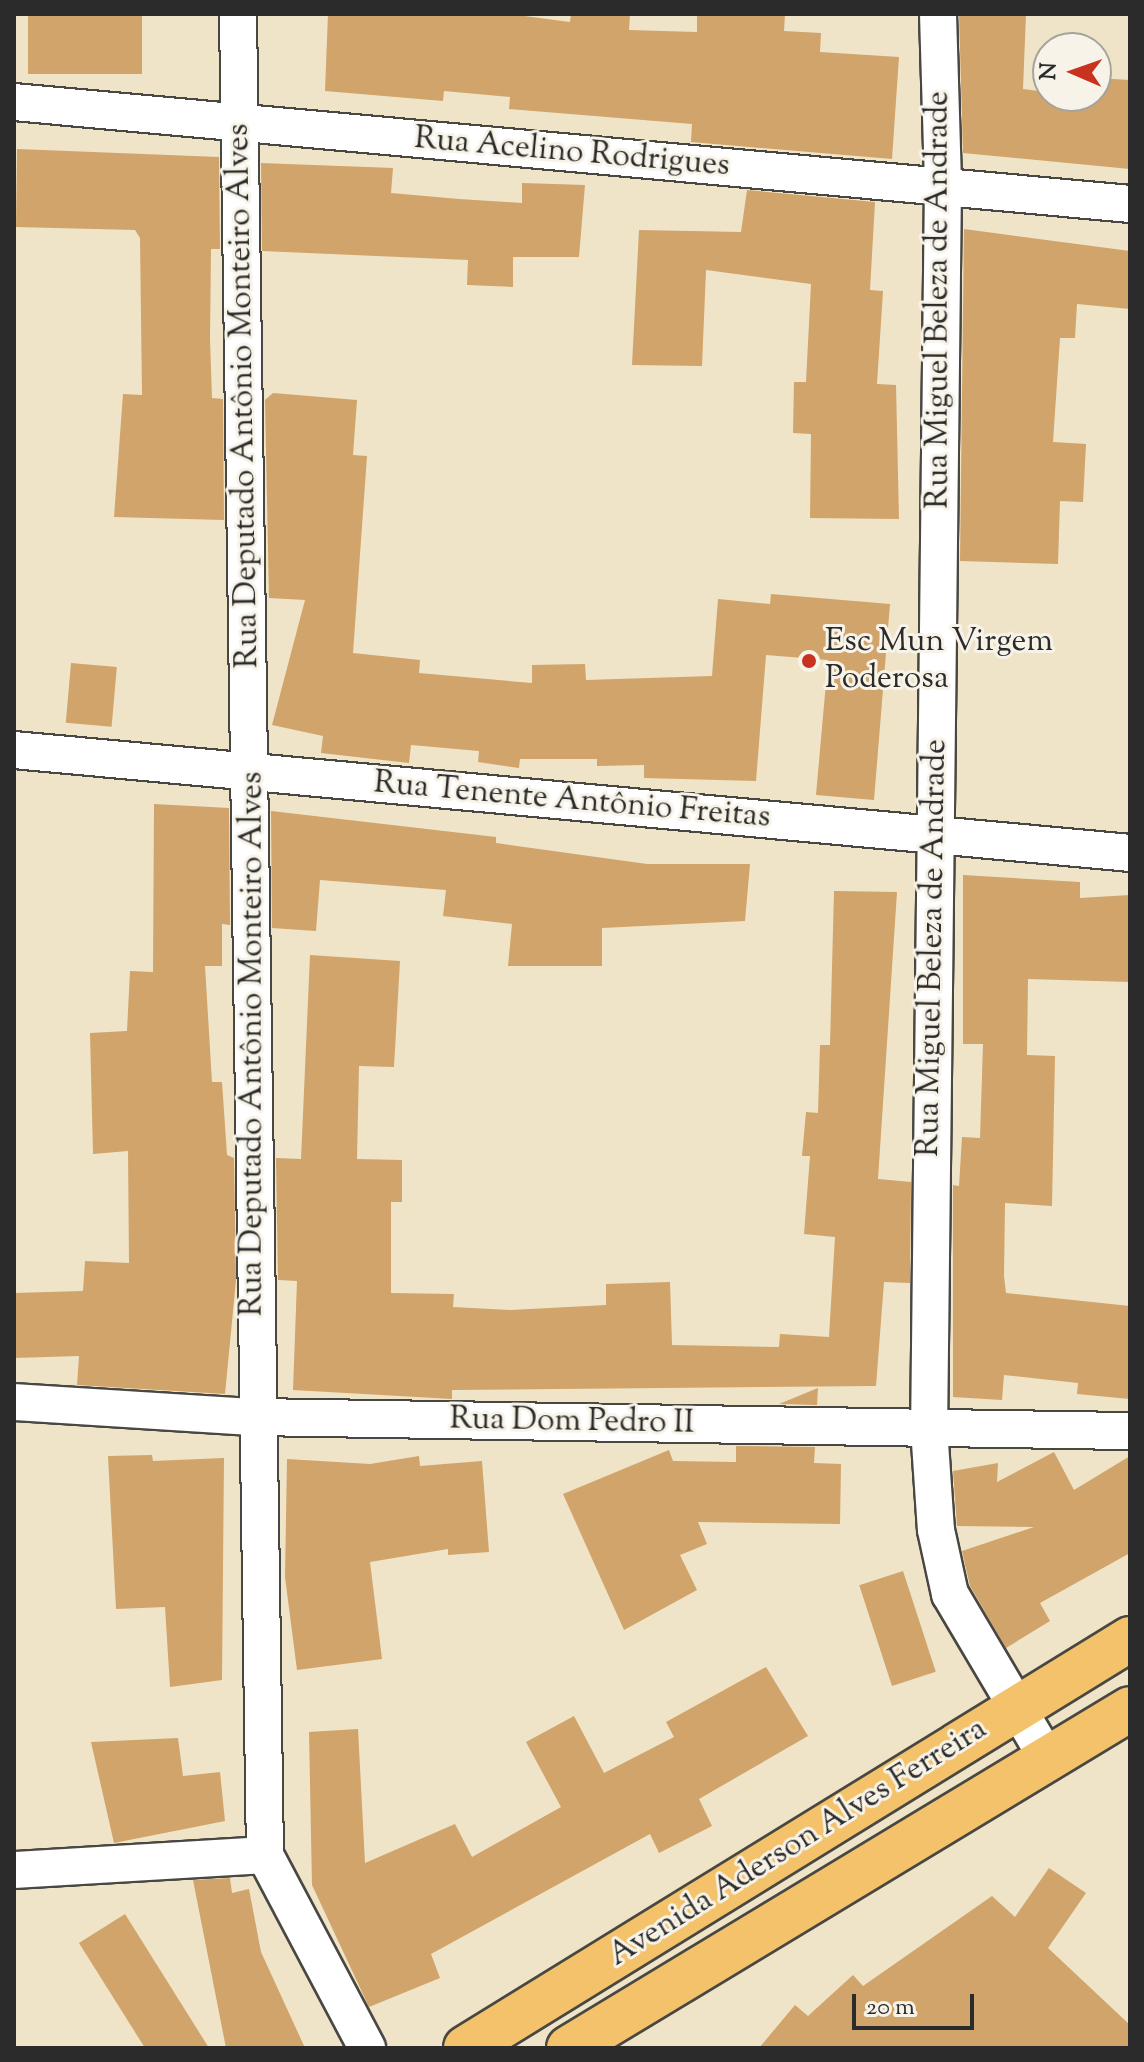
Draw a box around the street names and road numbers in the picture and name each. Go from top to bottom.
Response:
street label: Rua Miguel Beleza de Andrade [920,91,958,509]
street label: Rua Acelino Rodrigues [413,120,731,186]
street label: Rua Deputado Antônio Monteiro Alves [220,123,268,669]
street label: Rua Miguel Beleza de Andrade [910,739,956,1157]
street label: Rua Tenente Antônio Freitas [372,765,772,837]
street label: Rua Deputado Antônio Monteiro Alves [234,772,272,1316]
street label: Rua Dom Pedro II [449,1401,695,1443]
street label: Avenida Aderson Alves Ferreira [602,1710,994,1976]

